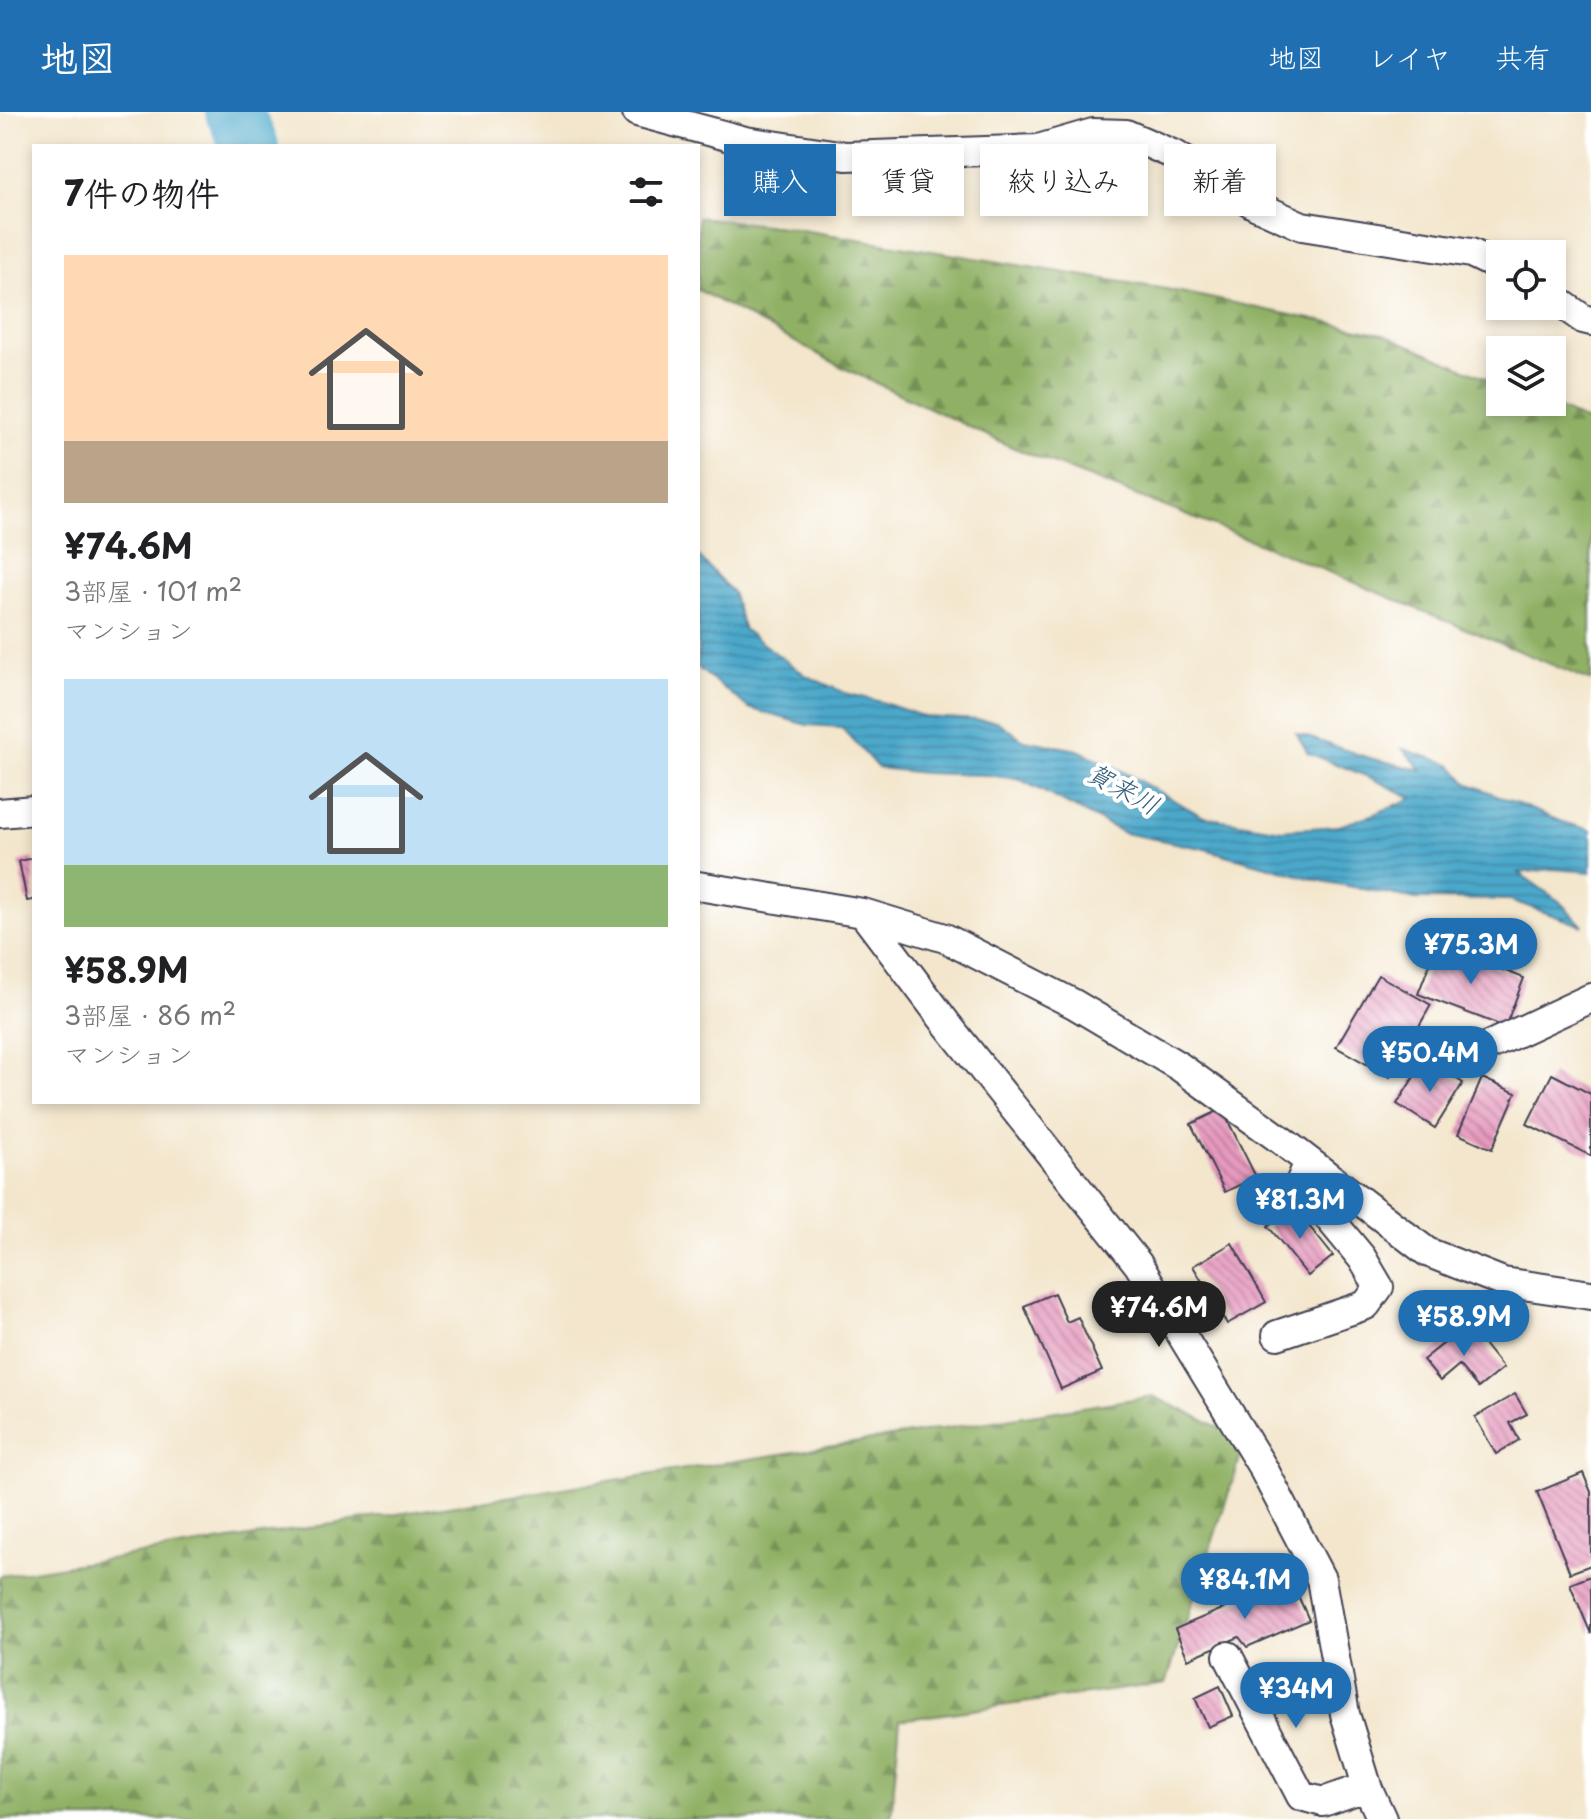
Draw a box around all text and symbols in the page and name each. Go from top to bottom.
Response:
text: 地図 [40,28,116,85]
text: 地図 [1268,35,1324,78]
text: レイヤ [1368,35,1451,78]
text: 共有 [1495,35,1551,78]
chip: 購入 [724,144,836,216]
chip: 賃貸 [852,144,964,216]
chip: 絞り込み [980,144,1148,216]
chip: 新着 [1164,144,1276,216]
text: 7件の物件 [64,166,220,218]
icon: filters [624,170,668,214]
map controls [1486,240,1566,416]
button: locate [1486,240,1566,320]
icon: home [294,307,438,451]
button: layers [1486,336,1566,416]
text: ¥74.6M [64,519,193,571]
text: 3部屋 · 101 m² [64,571,242,610]
text: マンション [64,610,193,649]
icon: home [294,731,438,875]
water label: 賀来川 [1080,752,1167,824]
pin: ¥75.3M [1406,918,1536,986]
text: ¥75.3M [1423,924,1519,963]
text: ¥58.9M [64,943,189,995]
text: 3部屋 · 86 m² [64,995,236,1034]
pin: ¥50.4M [1365,1026,1495,1094]
text: ¥50.4M [1381,1032,1479,1071]
text: マンション [64,1034,193,1073]
pin: ¥81.3M [1235,1173,1365,1241]
text: ¥81.3M [1254,1179,1346,1218]
pin: ¥74.6M [1094,1281,1224,1349]
text: ¥74.6M [1110,1287,1208,1326]
pin: ¥58.9M [1399,1290,1529,1358]
text: ¥58.9M [1416,1296,1512,1335]
pin: ¥84.1M [1180,1553,1310,1621]
text: ¥84.1M [1199,1559,1291,1598]
pin: ¥34M [1249,1662,1343,1730]
text: ¥34M [1258,1668,1334,1707]

